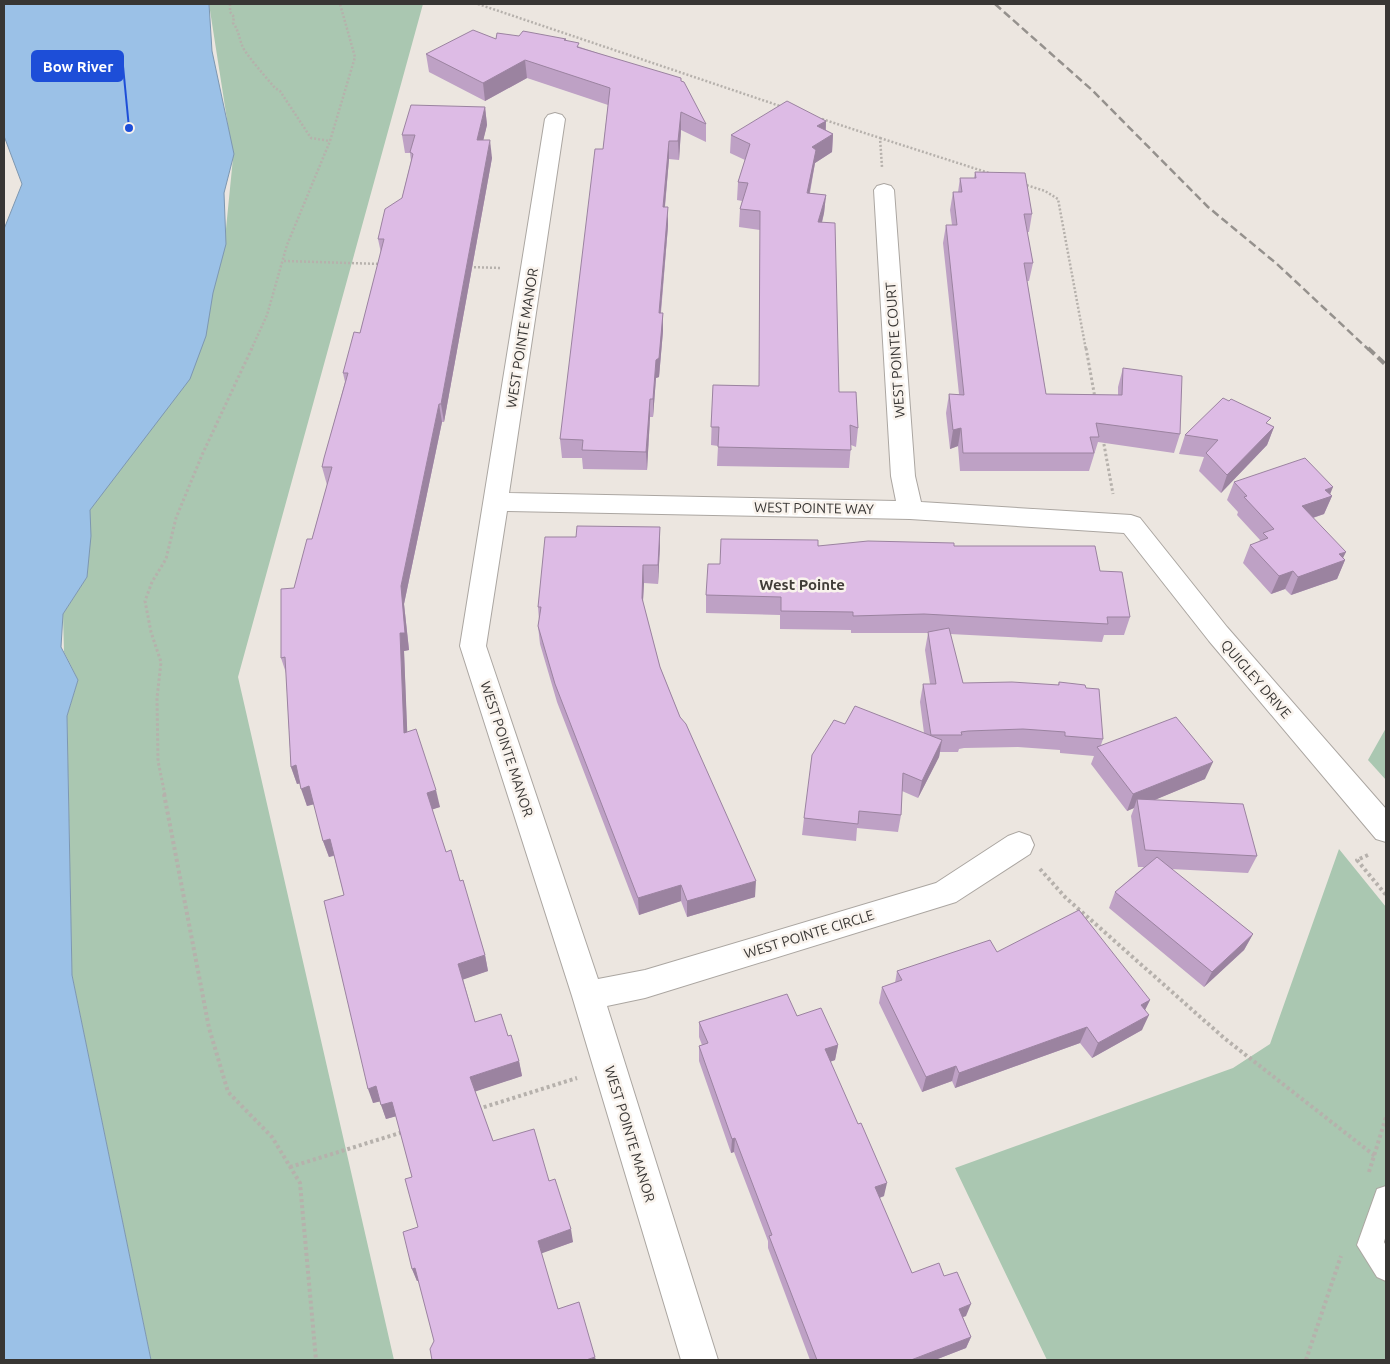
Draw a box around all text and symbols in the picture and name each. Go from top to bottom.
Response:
callout: Bow River [32,51,123,81]
text: Bow River [43,58,114,75]
street label: WEST POINTE MANOR [503,267,541,409]
street label: WEST POINTE COURT [882,281,908,418]
street label: WEST POINTE WAY [754,499,874,517]
district label: West Pointe [759,576,845,593]
street label: QUIGLEY DRIVE [1218,637,1294,722]
street label: WEST POINTE MANOR [478,679,537,819]
street label: WEST POINTE CIRCLE [742,907,876,961]
street label: WEST POINTE MANOR [602,1064,658,1204]

